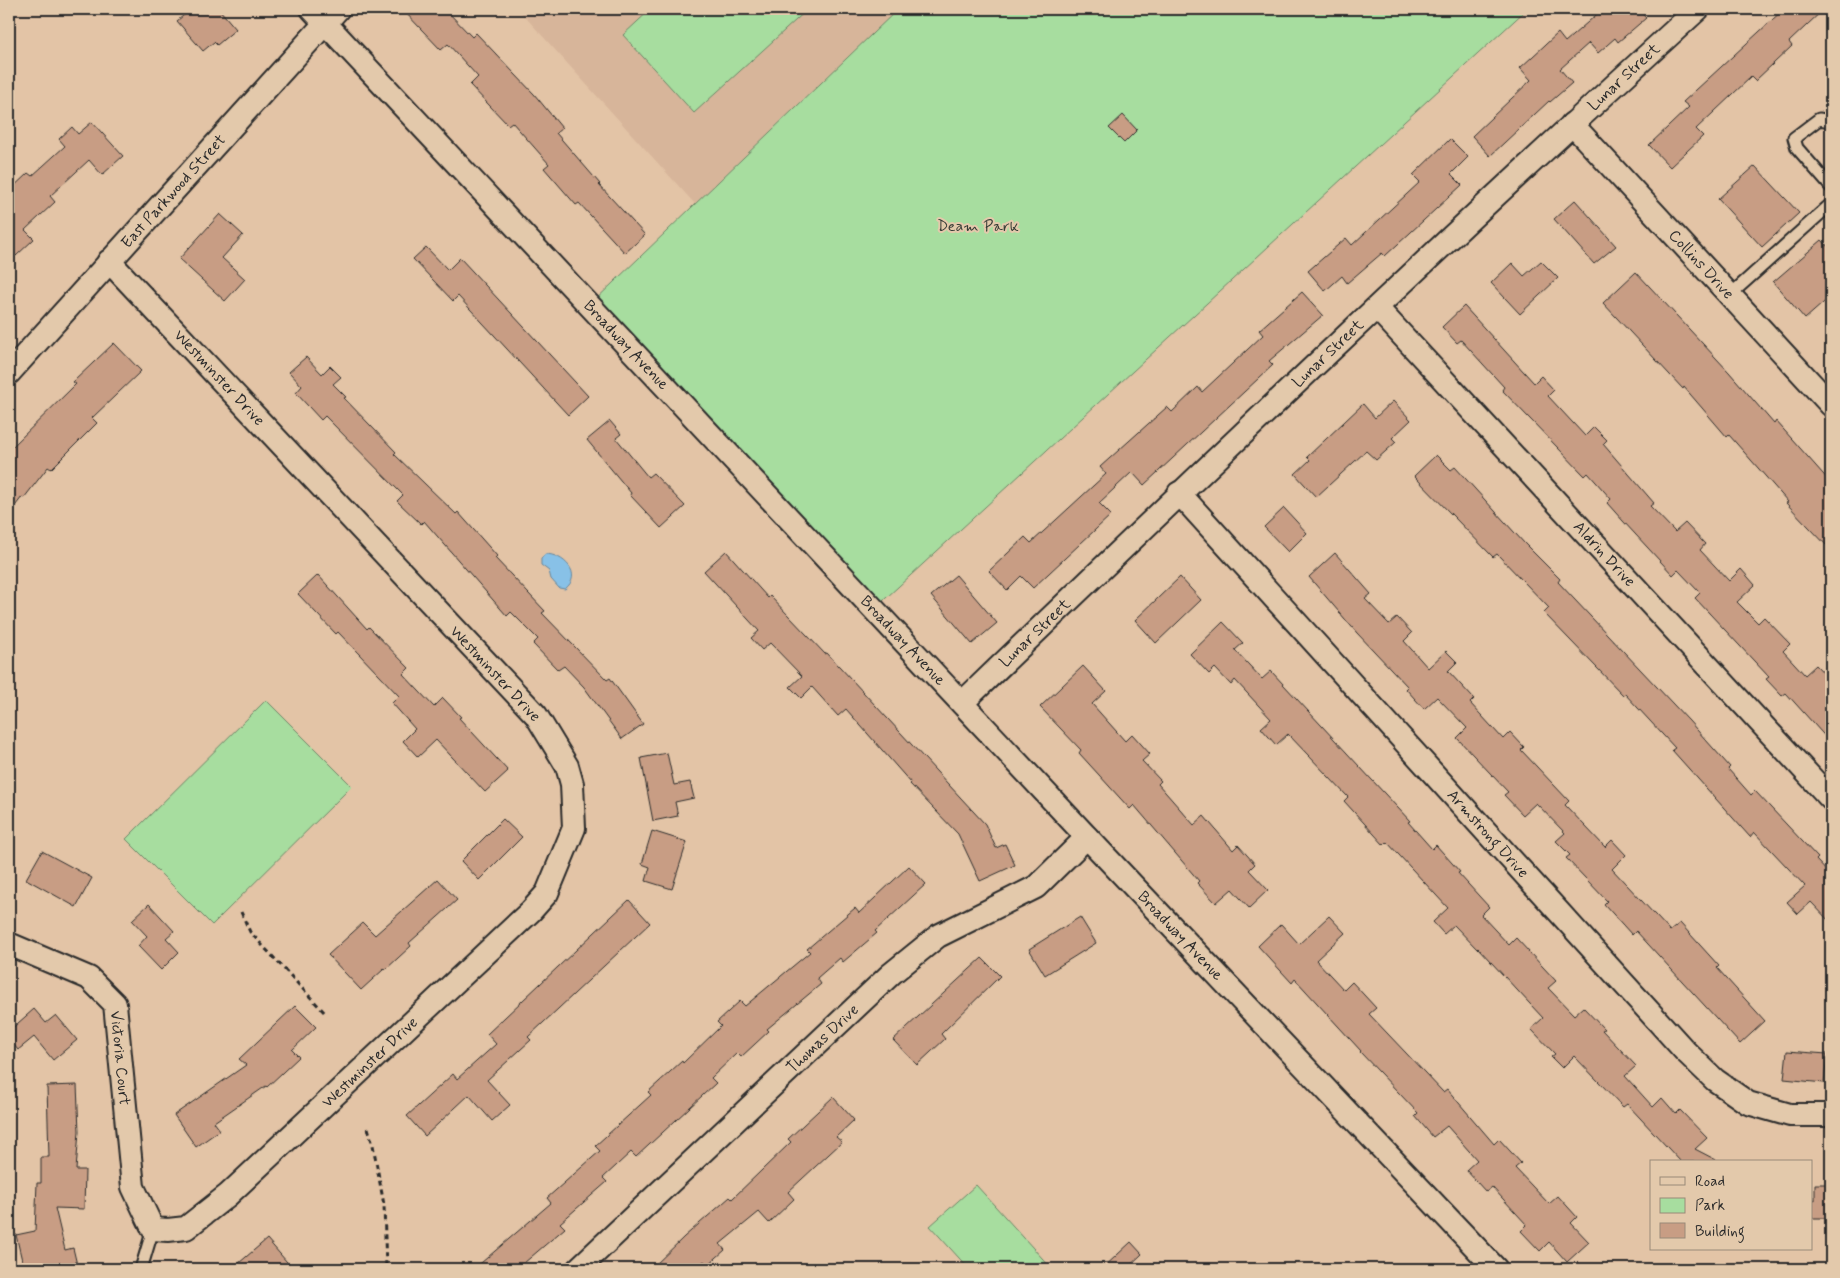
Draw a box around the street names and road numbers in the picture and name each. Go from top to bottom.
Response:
street label: Lunar Street [1583,38,1665,115]
street label: East Parkwood Street [116,129,231,253]
street label: Collins Drive [1664,225,1739,304]
street label: Broadway Avenue [579,295,674,395]
street label: Lunar Street [1288,314,1368,392]
street label: Westminster Drive [169,325,269,431]
street label: Aldrin Drive [1569,517,1640,591]
street label: Broadway Avenue [856,591,951,690]
street label: Lunar Street [995,593,1075,672]
street label: Westminster Drive [445,621,545,727]
street label: Armstrong Drive [1442,785,1534,883]
street label: Broadway Avenue [1133,886,1228,985]
street label: Thomas Drive [782,999,863,1078]
street label: Victoria Court [105,1010,135,1107]
street label: Westminster Drive [317,1012,422,1112]

